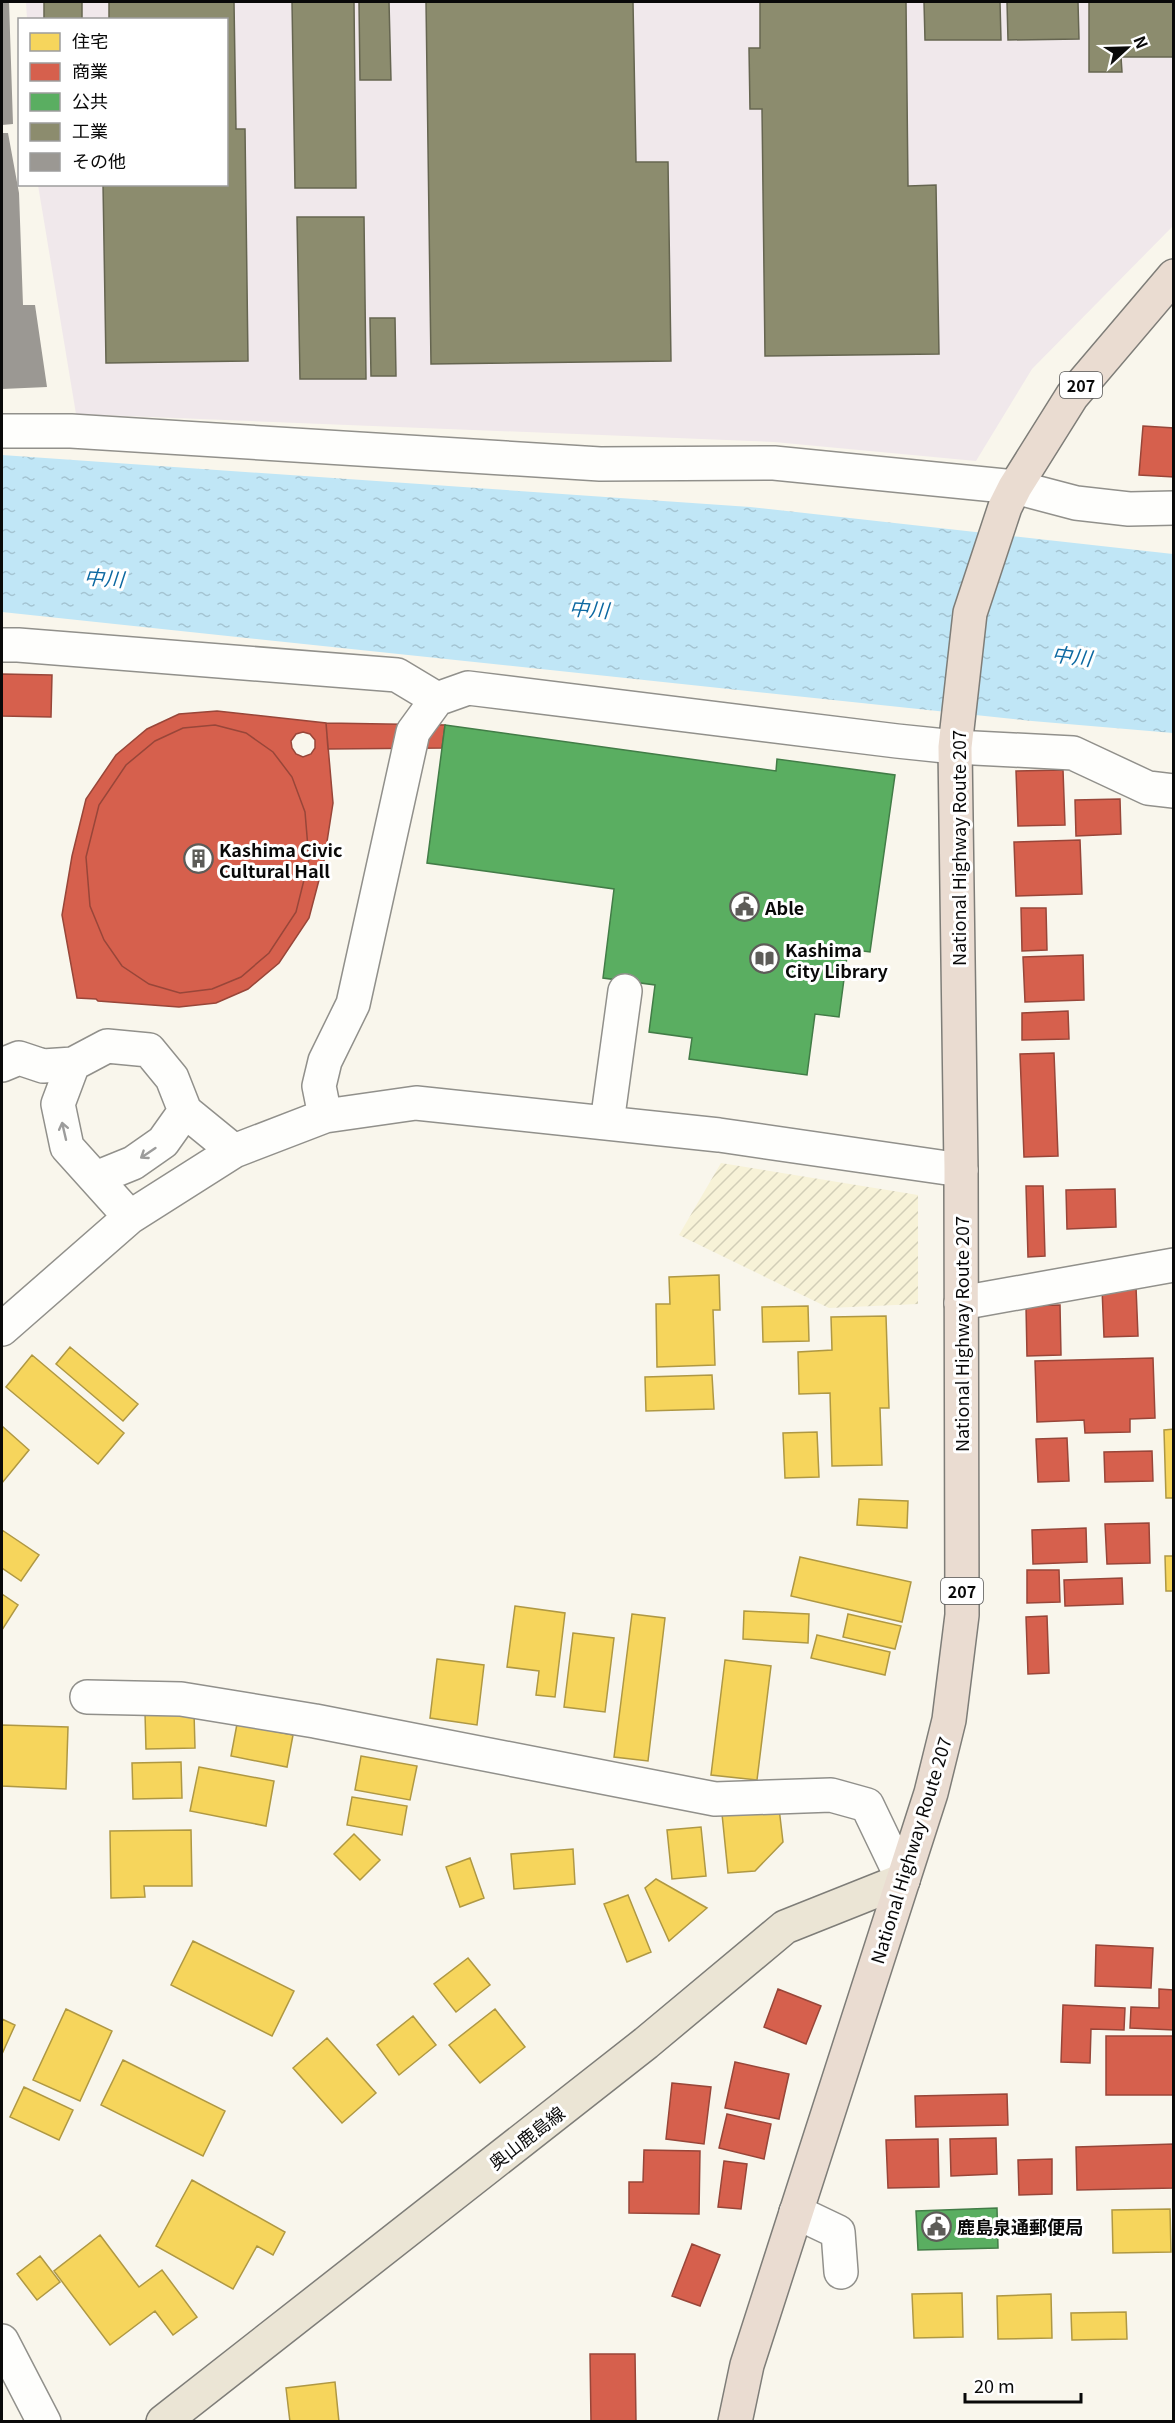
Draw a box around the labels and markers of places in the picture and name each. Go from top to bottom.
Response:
place label: Kashima Civic Cultural Hall [219,836,343,883]
building icon: Kashima Civic Cultural Hall [182,843,214,875]
public building icon: Able [728,891,760,923]
place label: Able [764,894,804,920]
place label: Kashima City Library [785,936,889,983]
library icon: Kashima City Library [748,943,780,975]
public building icon: 鹿島泉通郵便局 [920,2210,952,2242]
place label: 鹿島泉通郵便局 [957,2213,1083,2239]

